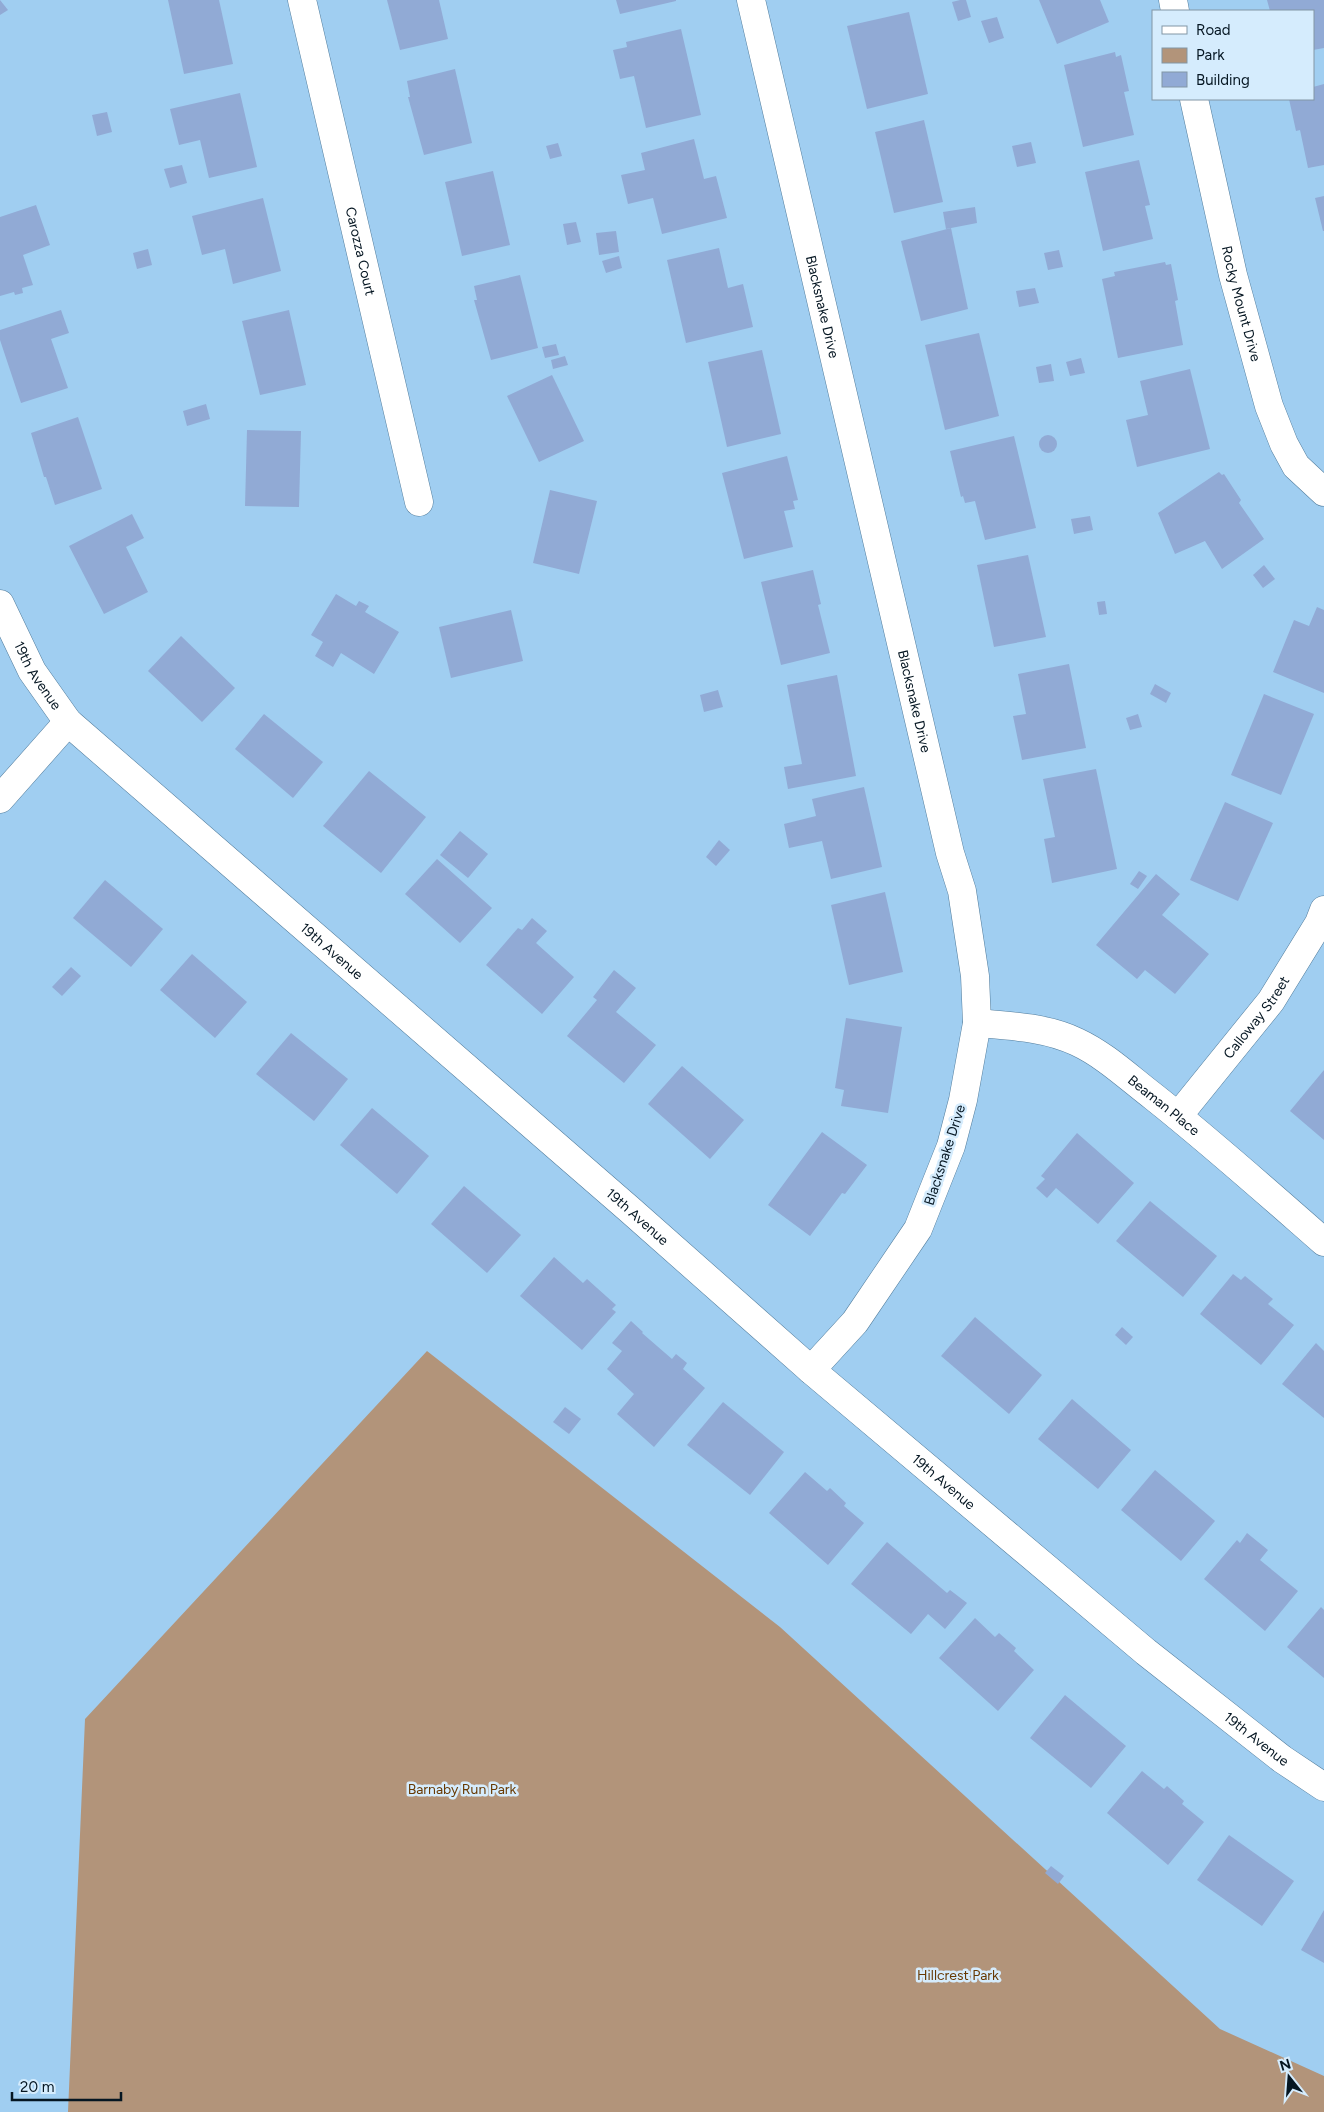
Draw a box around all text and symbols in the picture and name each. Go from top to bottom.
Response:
legend [1152,10,1314,100]
text: Road [1196,21,1231,39]
text: Park [1196,46,1225,64]
text: Building [1196,71,1250,89]
street label: Carozza Court [342,205,379,297]
street label: Rocky Mount Drive [1218,244,1265,364]
street label: Blacksnake Drive [802,254,843,360]
street label: 19th Avenue [10,638,65,713]
street label: Blacksnake Drive [894,648,935,754]
street label: 19th Avenue [297,919,367,983]
street label: Calloway Street [1219,973,1293,1062]
street label: Beaman Place [1125,1071,1203,1139]
street label: Blacksnake Drive [921,1102,969,1207]
street label: 19th Avenue [603,1185,673,1249]
street label: 19th Avenue [908,1450,979,1513]
street label: 19th Avenue [1221,1708,1292,1770]
park label: Barnaby Run Park [408,1781,517,1798]
park label: Hillcrest Park [917,1967,999,1984]
north arrow [1264,2052,1314,2102]
text: N [1278,2055,1293,2075]
scale bar [12,2070,121,2102]
text: 20 m [20,2078,54,2096]

